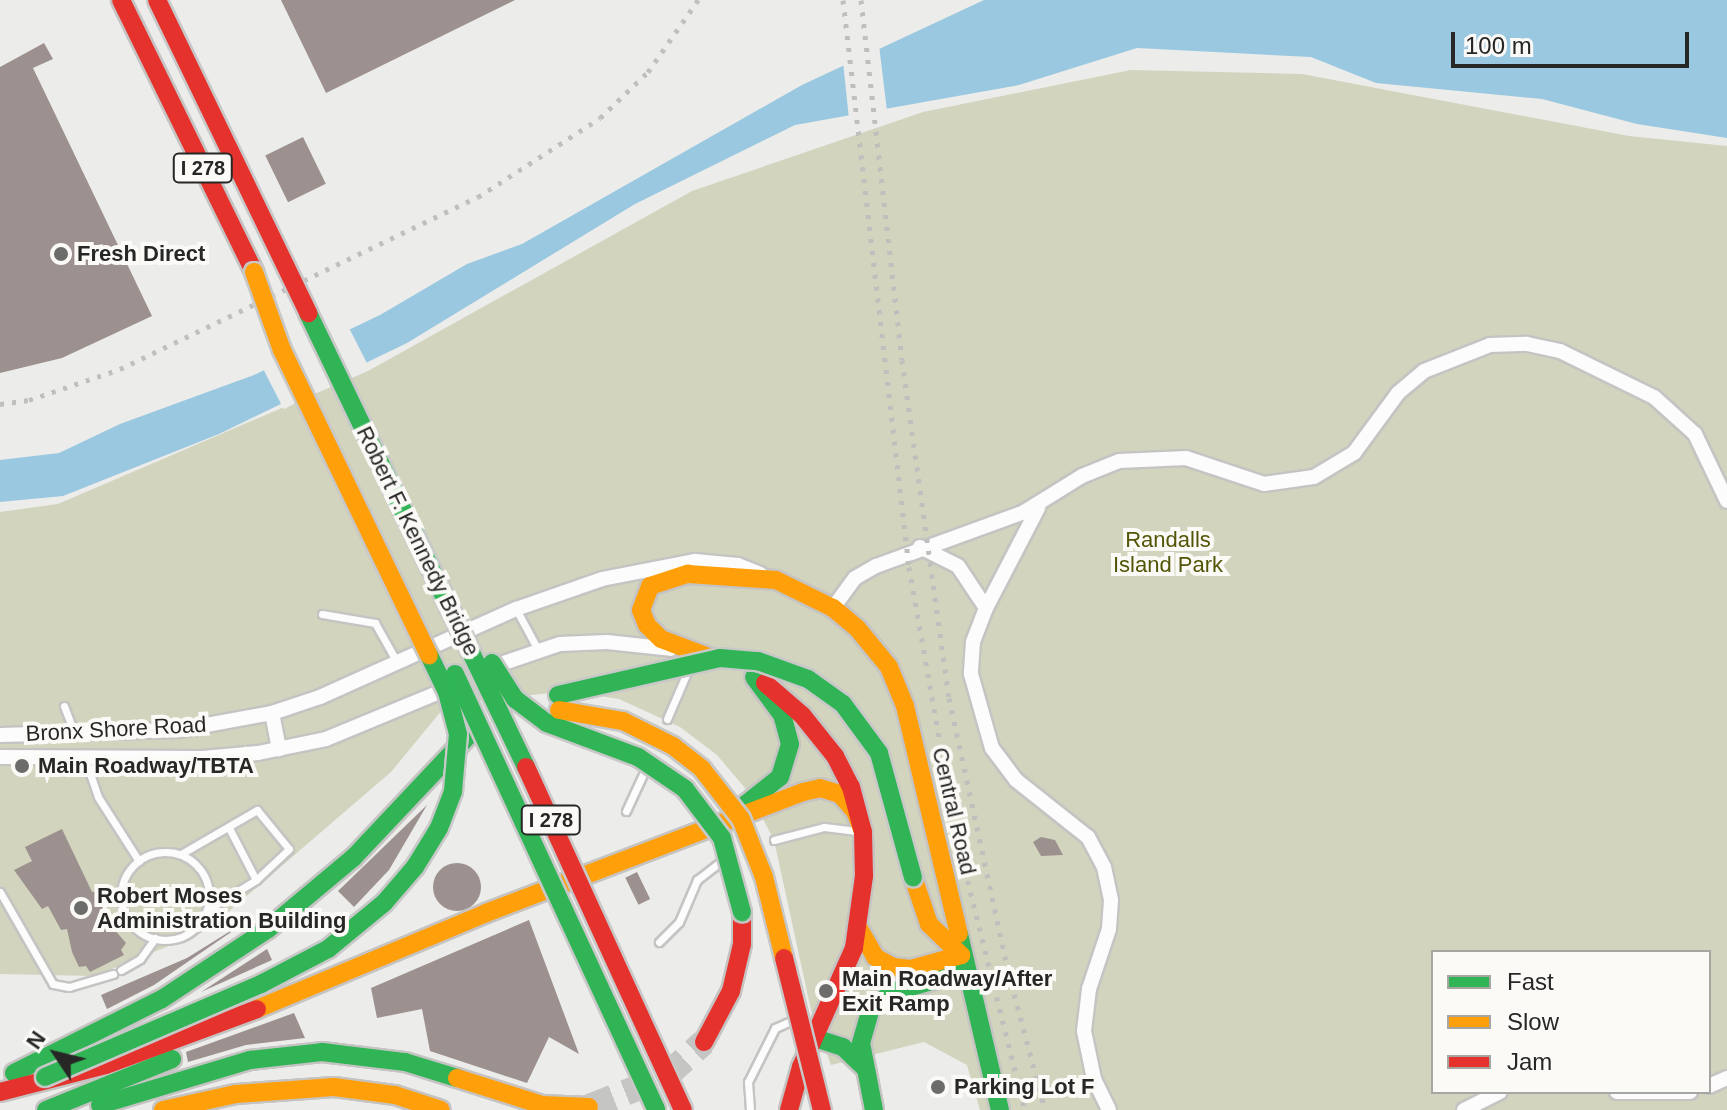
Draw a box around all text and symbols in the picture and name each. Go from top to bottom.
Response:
scale bar [1455,16,1693,66]
text: 100 m [1465,32,1532,59]
road number: I 278 [171,152,235,184]
place label: Fresh Direct [77,241,205,267]
marker: Fresh Direct [52,245,70,263]
street label: Robert F. Kennedy Bridge [351,422,485,660]
park label: Randalls Island Park [1113,526,1223,578]
street label: Bronx Shore Road [25,711,207,747]
street label: Central Road [927,745,981,877]
place label: Main Roadway/TBTA [38,753,254,779]
marker: Main Roadway/TBTA [13,757,31,775]
road number: I 278 [519,804,583,836]
place label: Robert Moses Administration Building [97,882,346,934]
marker: Robert Moses Administration Building [72,899,90,917]
legend [1431,950,1711,1094]
place label: Main Roadway/After Exit Ramp [842,965,1052,1016]
text: Fast [1507,968,1554,995]
marker: Main Roadway/After Exit Ramp [817,982,835,1000]
text: Slow [1507,1008,1559,1035]
north arrow [16,1014,96,1094]
text: N [21,1026,51,1054]
text: Jam [1507,1048,1552,1075]
place label: Parking Lot F [954,1074,1095,1100]
marker: Parking Lot F [929,1078,947,1096]

